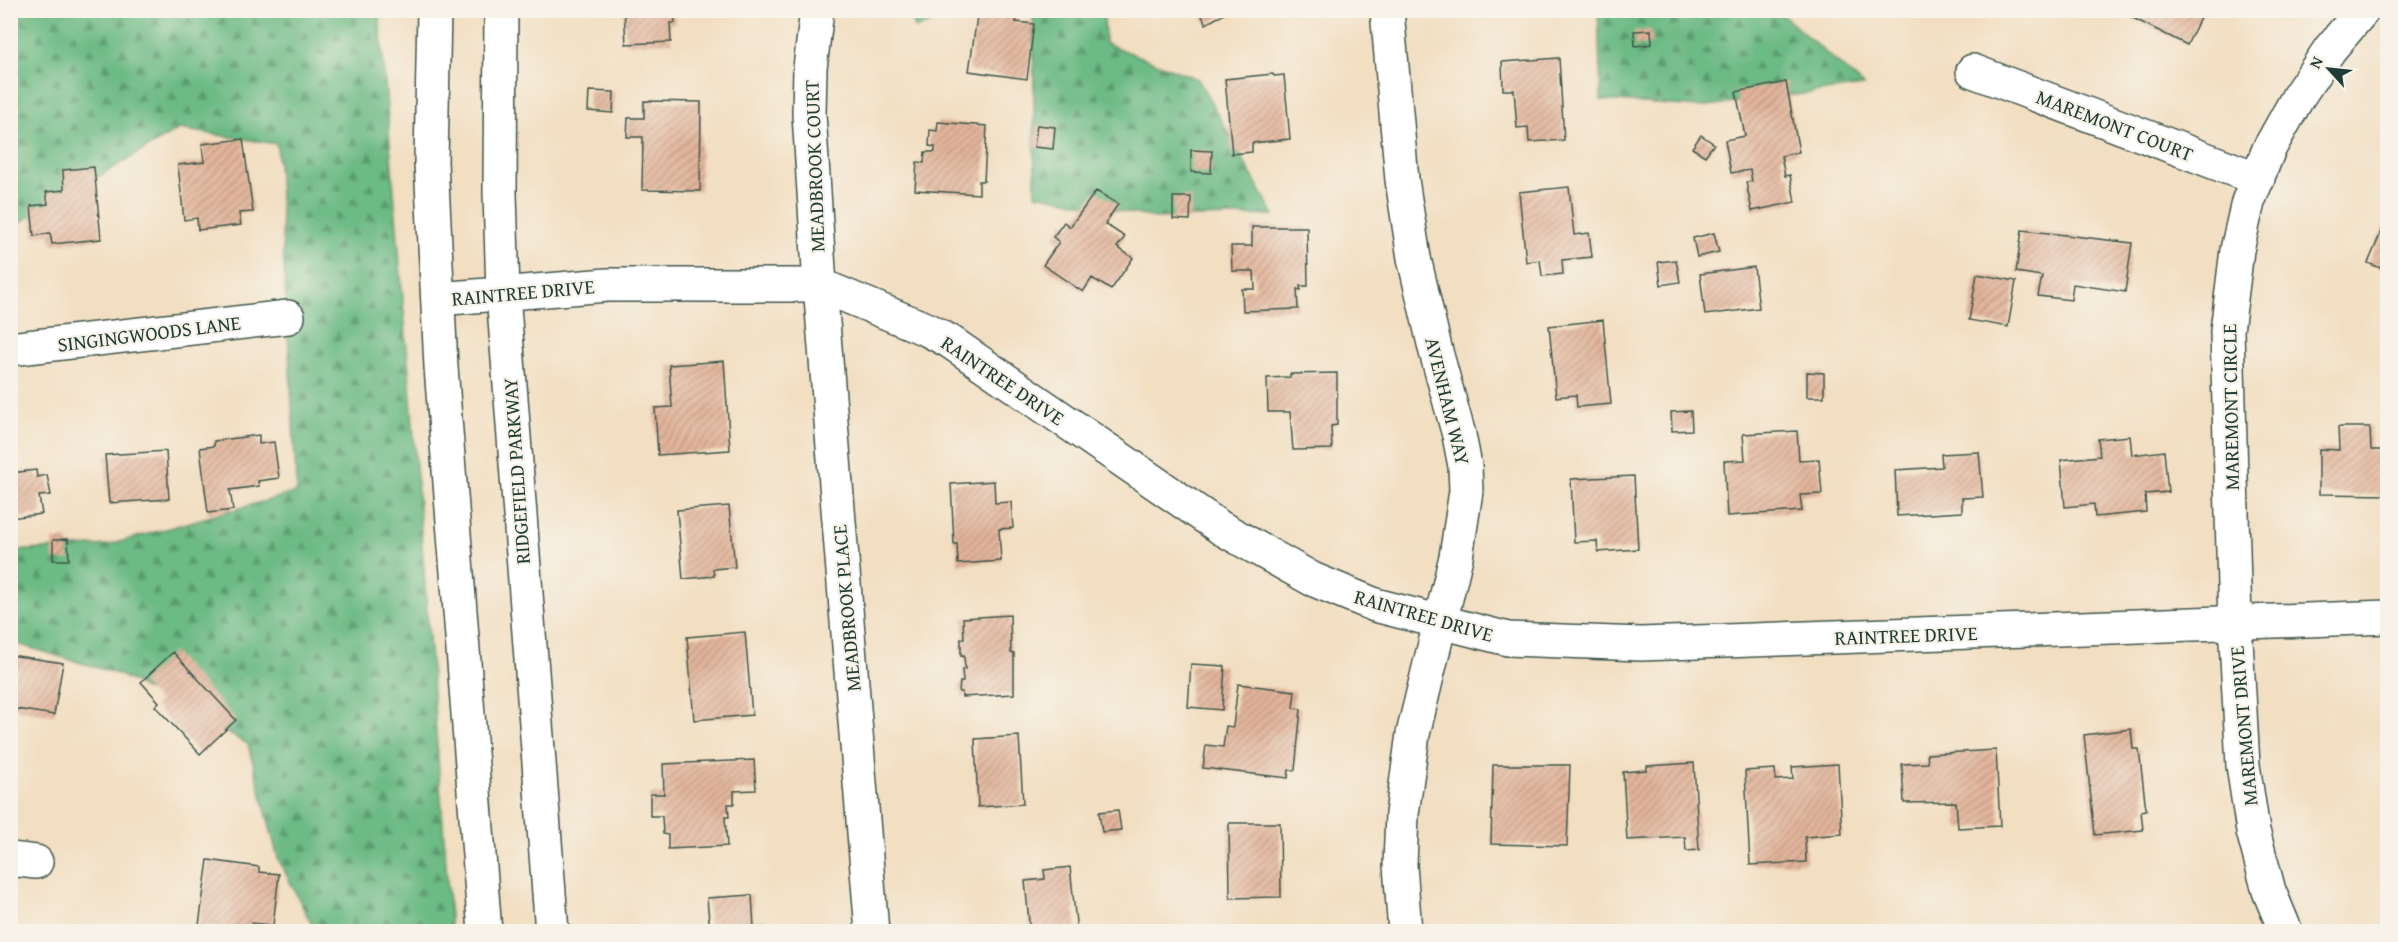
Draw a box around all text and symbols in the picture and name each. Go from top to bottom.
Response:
north arrow [2299,39,2359,99]
text: N [2303,52,2329,72]
street label: MEADBROOK COURT [796,79,832,253]
street label: MAREMONT COURT [2032,82,2198,168]
street label: RAINTREE DRIVE [450,271,596,313]
street label: SINGINGWOODS LANE [56,307,242,359]
street label: MAREMONT CIRCLE [2214,323,2246,491]
street label: RAINTREE DRIVE [936,328,1070,432]
street label: AVENHAM WAY [1418,334,1478,468]
street label: RIDGEFIELD PARKWAY [495,377,537,565]
street label: MEADBROOK PLACE [824,523,868,693]
street label: RAINTREE DRIVE [1351,581,1497,649]
street label: RAINTREE DRIVE [1834,618,1978,652]
street label: MAREMONT DRIVE [2222,645,2264,807]

